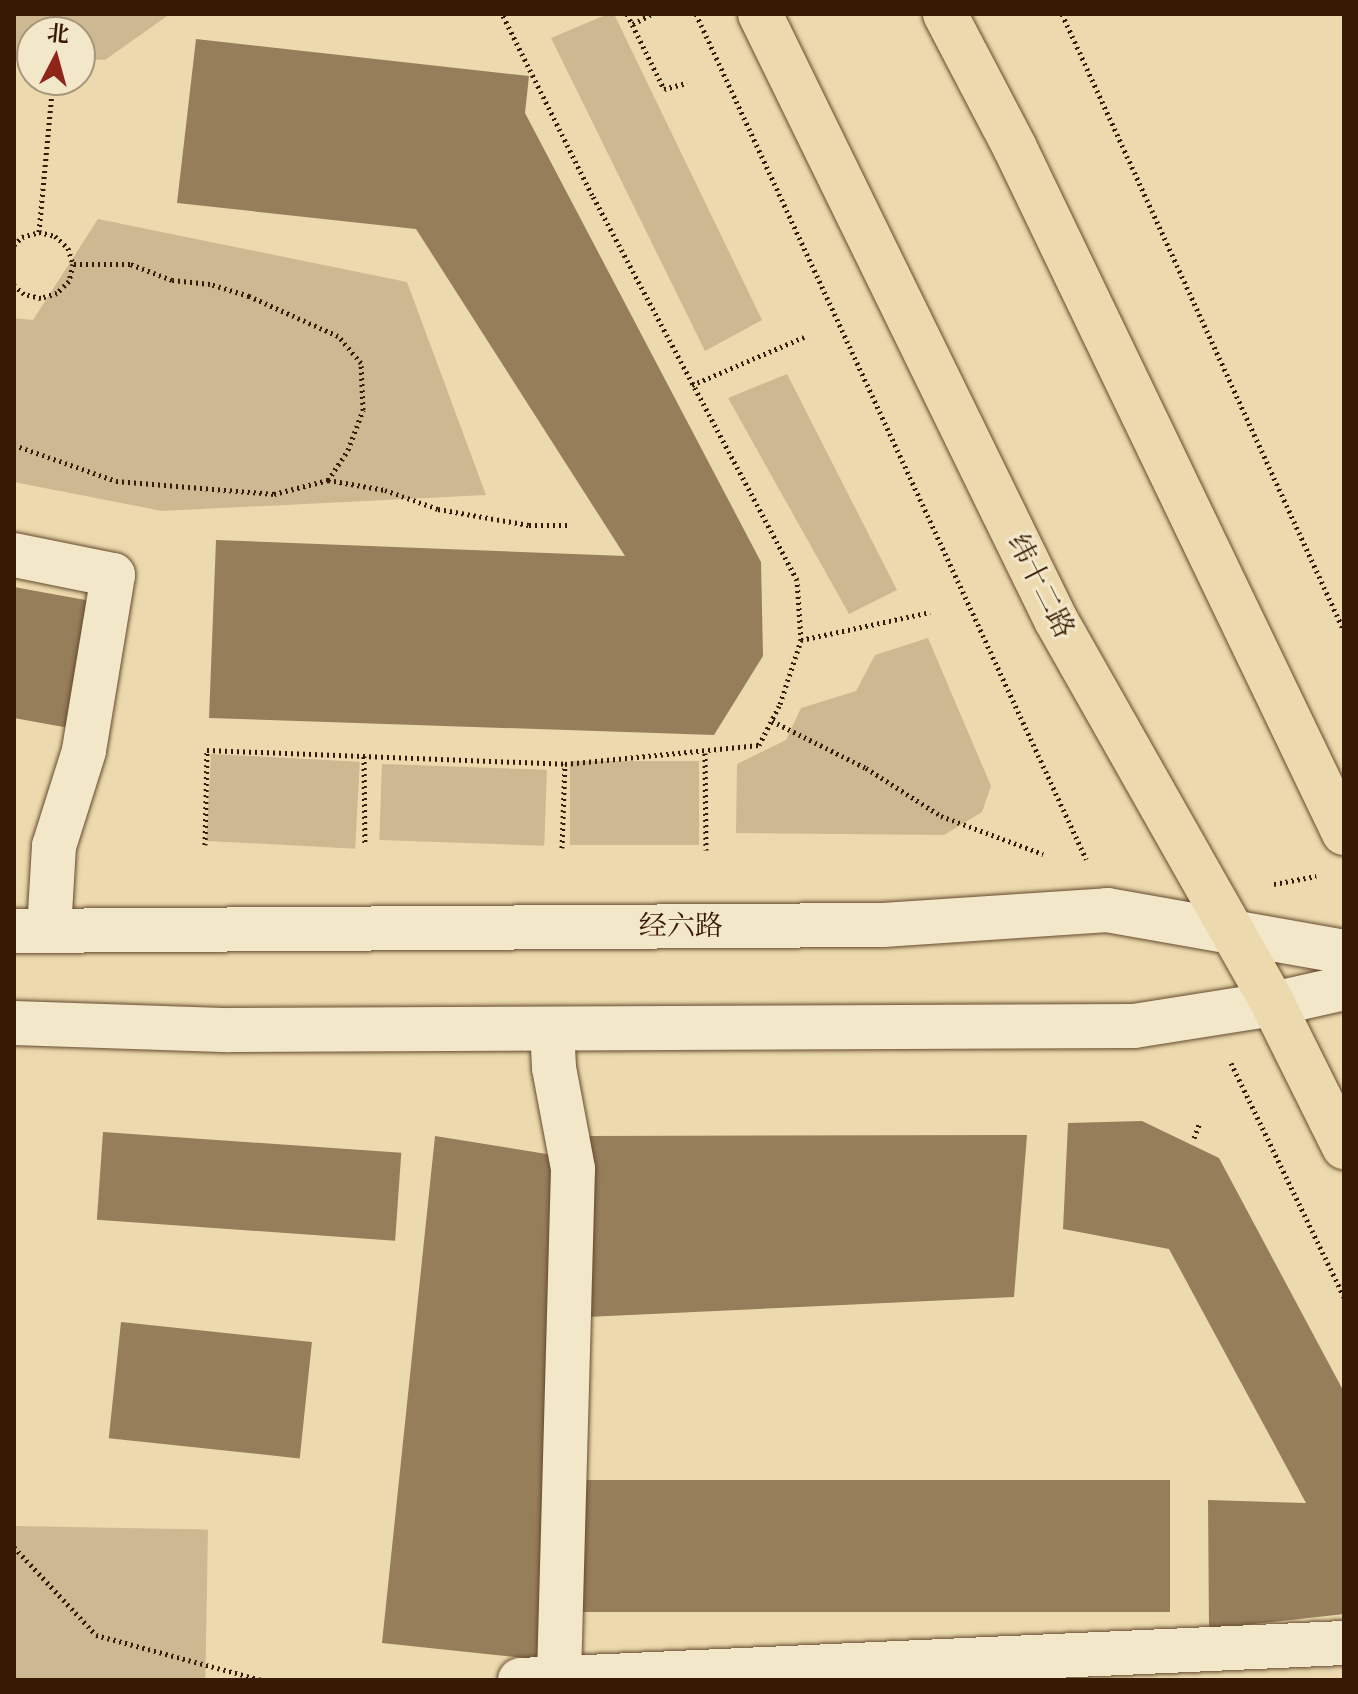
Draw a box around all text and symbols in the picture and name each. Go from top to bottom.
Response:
north arrow [16,16,96,96]
text: 北 [46,18,71,50]
street label: 纬十二路 [1001,528,1081,644]
street label: 经六路 [639,909,723,943]

